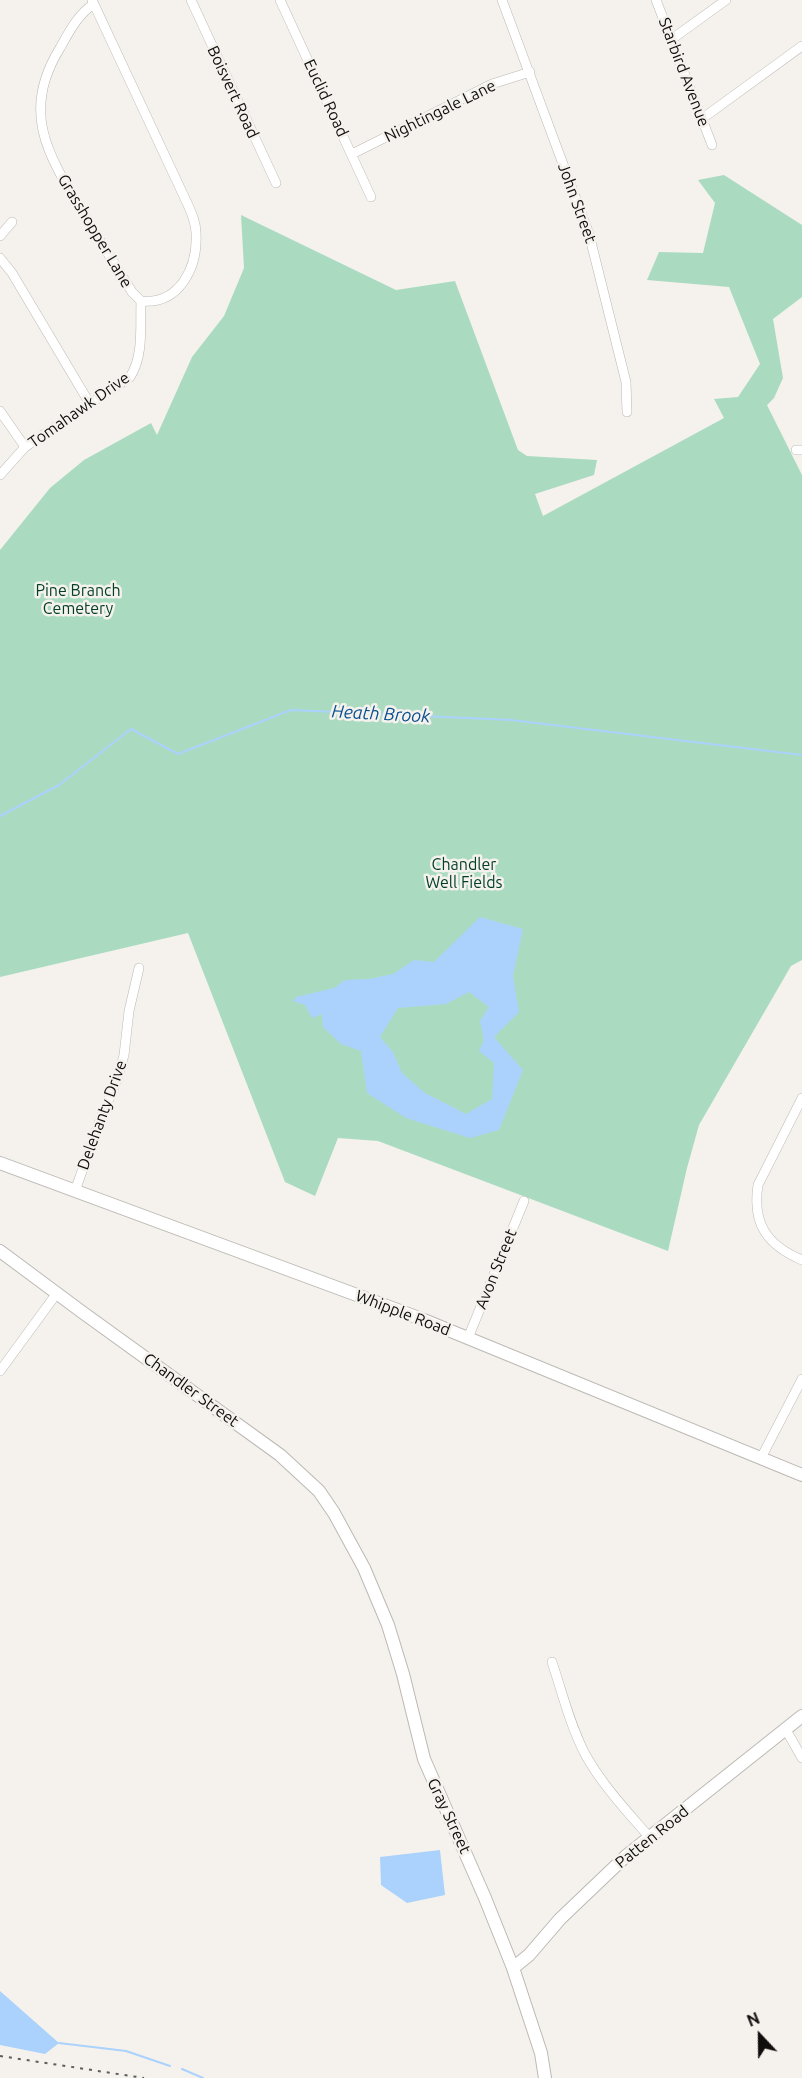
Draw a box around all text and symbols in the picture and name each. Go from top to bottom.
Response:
street label: Starbird Avenue [654,15,714,129]
street label: Boisvert Road [203,43,263,141]
street label: Euclid Road [300,56,352,140]
street label: Nightingale Lane [381,76,499,146]
street label: John Street [554,160,600,246]
street label: Grasshopper Lane [54,171,136,291]
street label: Tomahawk Drive [25,368,133,452]
park label: Pine Branch Cemetery [35,581,121,619]
water label: Heath Brook [331,701,431,727]
park label: Chandler Well Fields [425,855,503,893]
street label: Delehanty Drive [73,1058,131,1172]
street label: Avon Street [471,1226,521,1312]
street label: Whipple Road [353,1286,453,1340]
street label: Chandler Street [140,1349,242,1431]
street label: Gray Street [423,1775,475,1857]
street label: Patten Road [611,1802,693,1872]
north arrow [730,2006,790,2066]
text: N [744,2009,762,2030]

